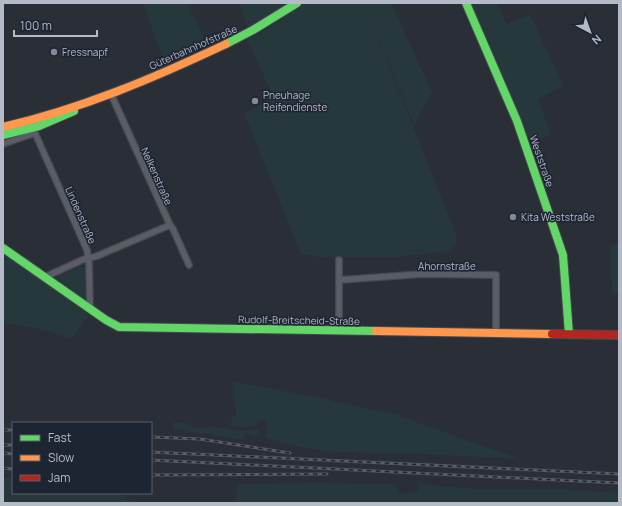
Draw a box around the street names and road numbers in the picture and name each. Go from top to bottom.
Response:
street label: Güterbahnhofstraße [147,21,239,73]
street label: Weststraße [527,133,557,189]
street label: Nelkenstraße [138,145,176,207]
street label: Lindenstraße [62,184,100,246]
street label: Ahornstraße [418,259,476,273]
street label: Rudolf-Breitscheid-Straße [238,312,360,328]

